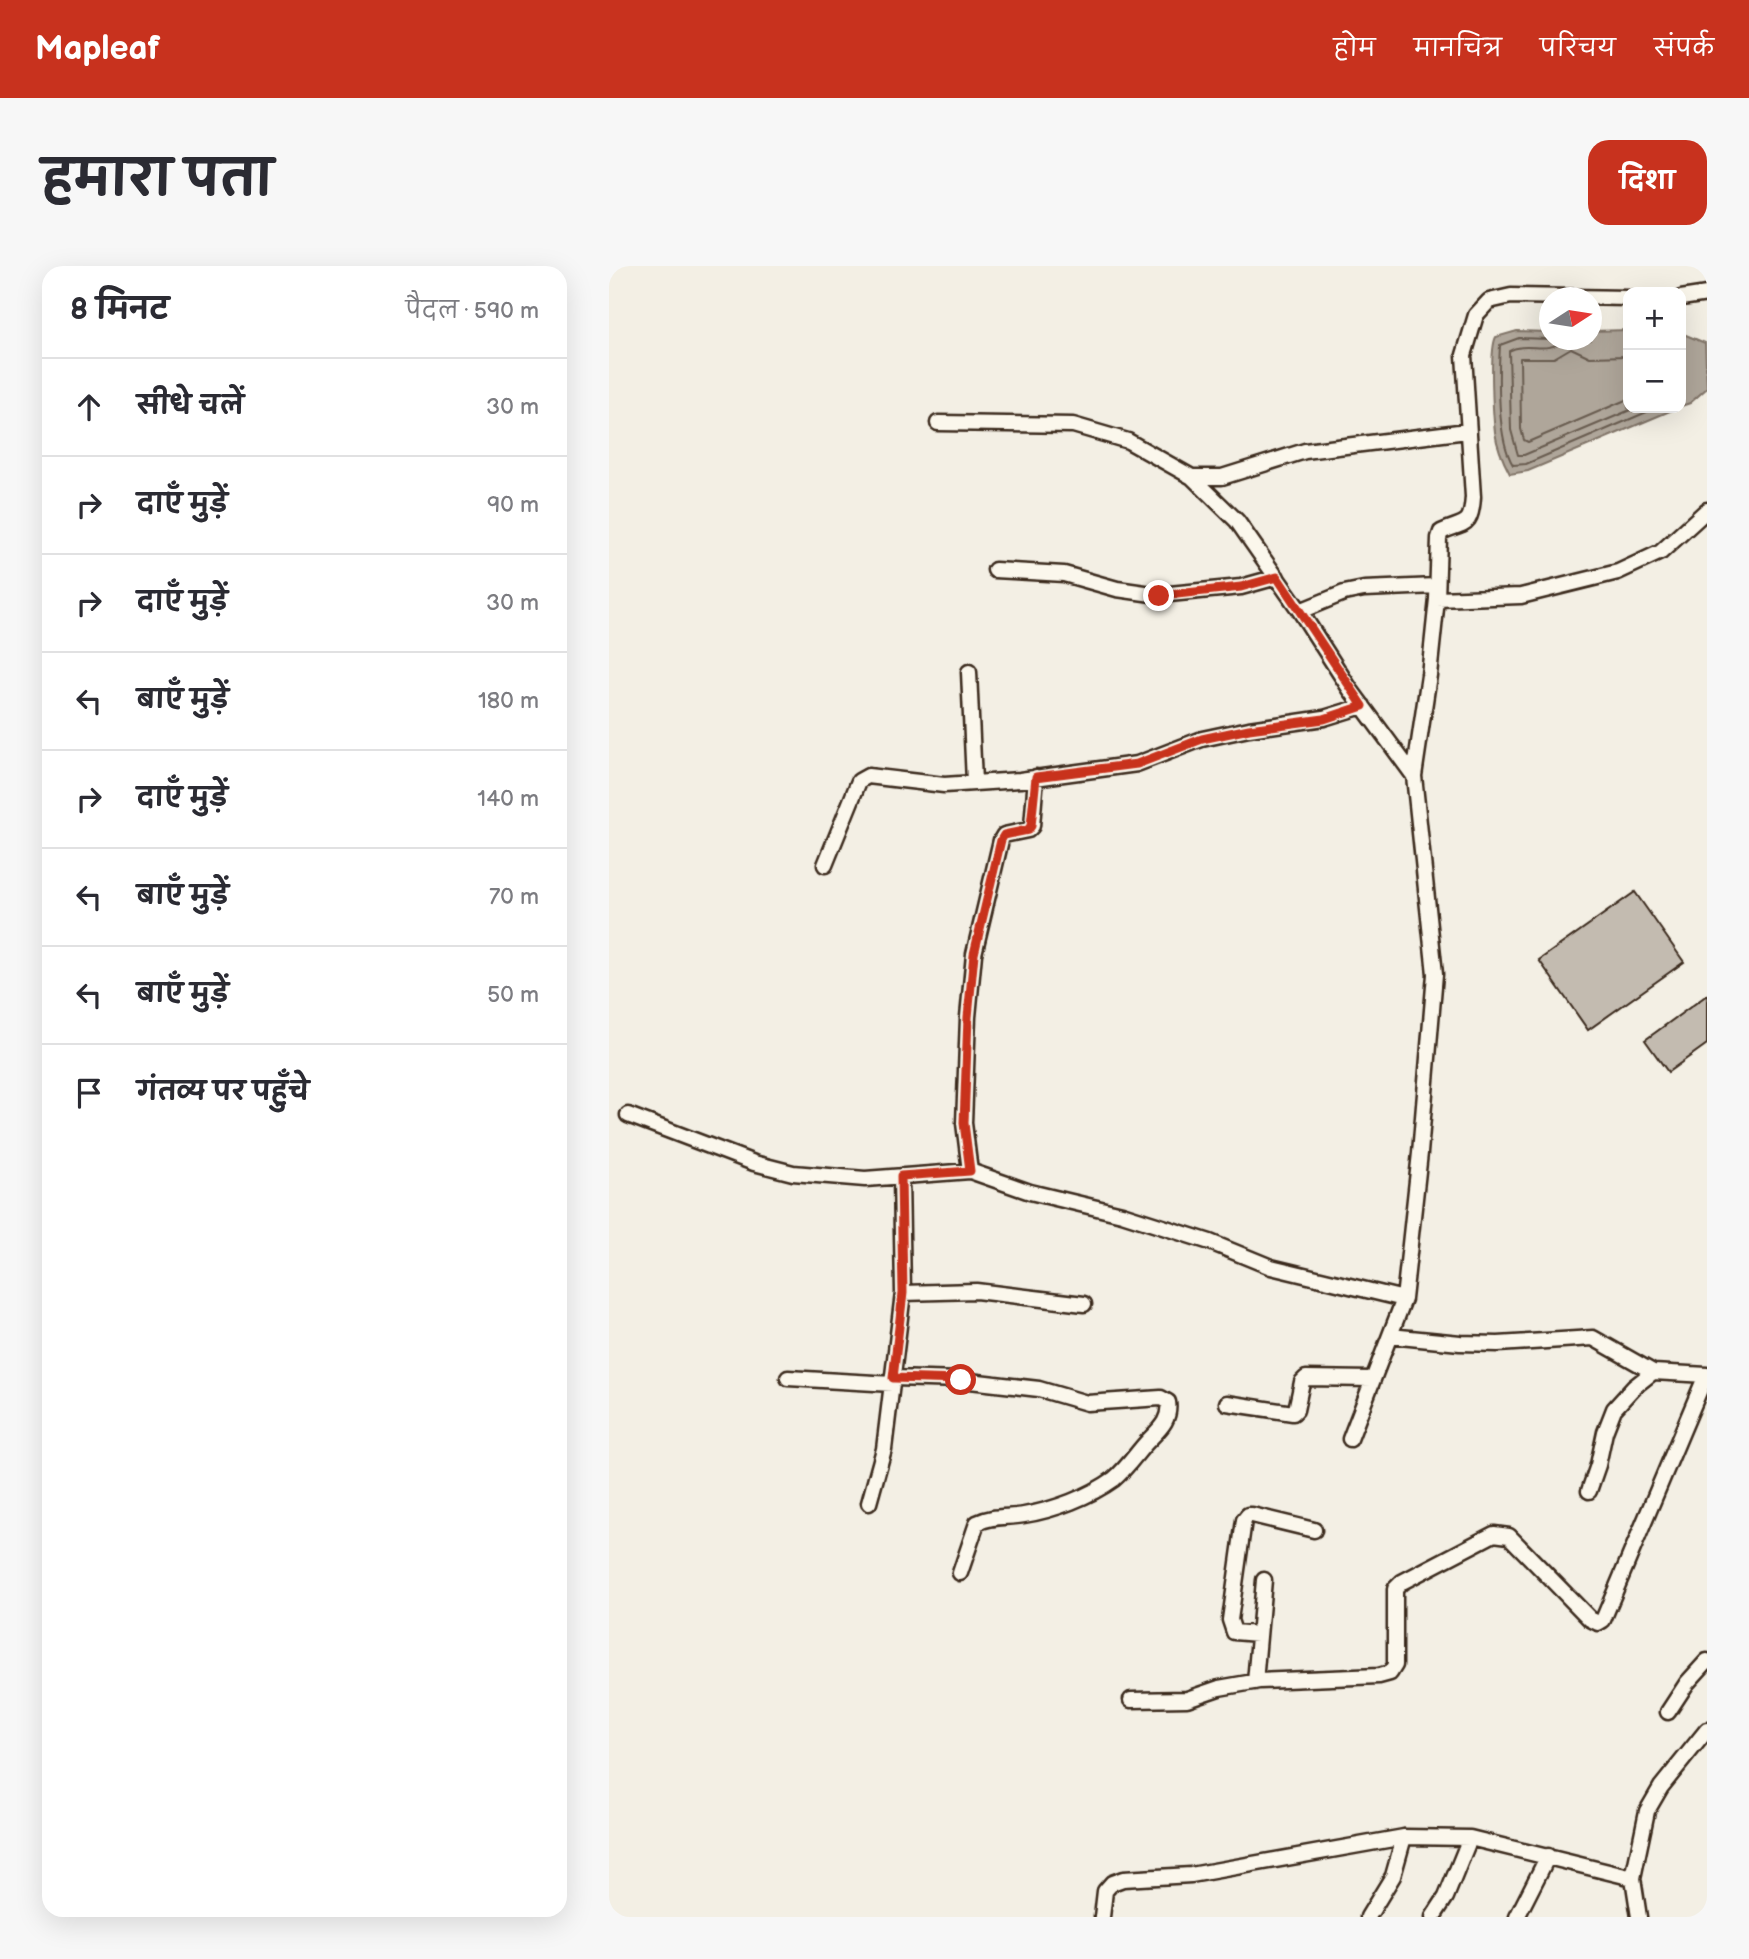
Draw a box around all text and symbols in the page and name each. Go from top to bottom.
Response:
text: Mapleaf [35,29,160,69]
text: होम [1333,34,1376,63]
text: मानचित्र [1414,34,1502,63]
text: परिचय [1540,34,1616,63]
text: संपर्क [1654,34,1714,63]
button: दिशा [1588,140,1707,225]
text: हमारा पता [42,151,273,210]
north arrow [1539,287,1602,350]
map controls [1623,287,1686,413]
button: + [1623,287,1686,350]
text: 8 मिनट [70,292,169,328]
text: पैदल · 590 m [406,297,539,325]
button: − [1623,350,1686,413]
icon: ahead [70,388,108,426]
text: सीधे चलें [137,391,244,422]
text: 30 m [486,393,539,421]
icon: right [70,486,108,524]
text: दाएँ मुड़ें [137,489,228,520]
text: 90 m [487,491,539,519]
route end [1143,580,1174,611]
icon: right [70,584,108,622]
text: दाएँ मुड़ें [137,587,228,618]
text: 30 m [486,589,539,617]
icon: left [70,682,108,720]
text: बाएँ मुड़ें [137,685,229,716]
text: 180 m [478,687,539,715]
icon: right [70,780,108,818]
text: दाएँ मुड़ें [137,783,228,814]
text: 140 m [477,785,539,813]
icon: left [70,878,108,916]
text: बाएँ मुड़ें [137,881,229,912]
text: 70 m [489,883,539,911]
icon: left [70,976,108,1014]
text: बाएँ मुड़ें [137,979,229,1010]
text: 50 m [487,981,539,1009]
icon: arrive [70,1074,108,1112]
text: गंतव्य पर पहुँचे [137,1077,309,1108]
route start [945,1364,976,1395]

